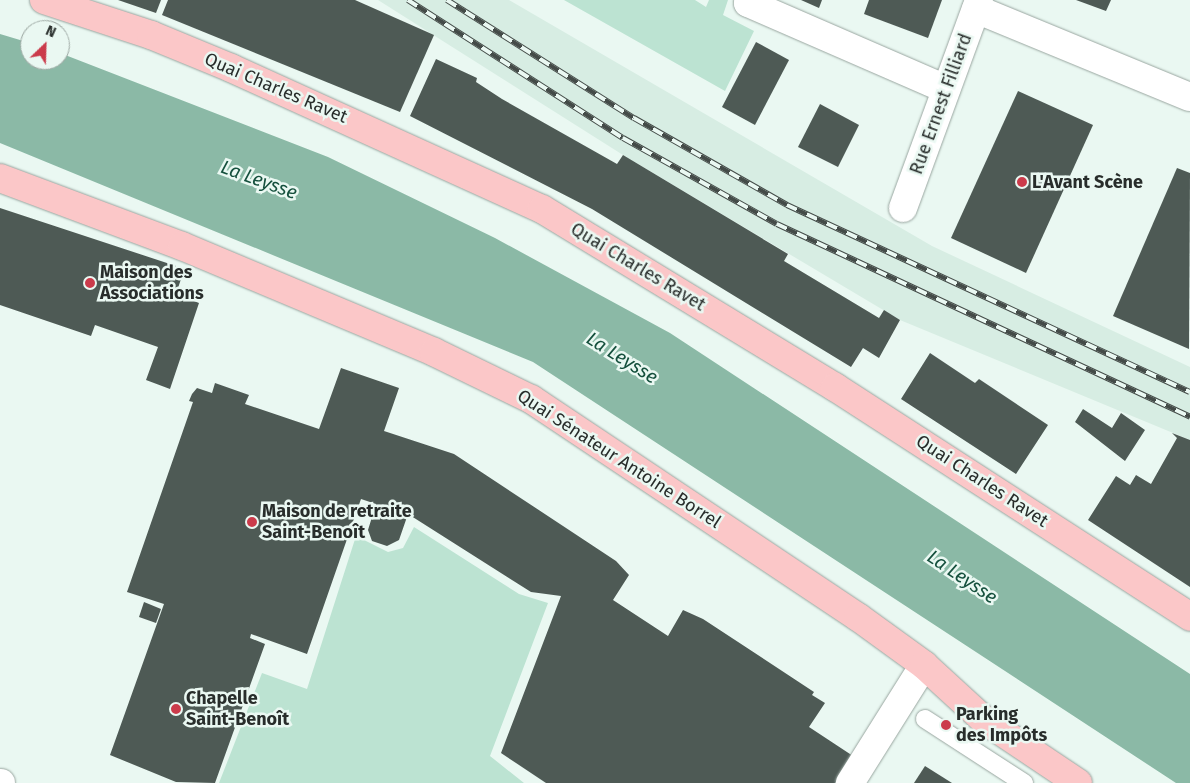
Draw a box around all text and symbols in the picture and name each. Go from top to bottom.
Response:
north arrow [20,20,70,70]
text: N [43,22,59,41]
street label: Rue Ernest Filliard [905,31,977,177]
street label: Quai Charles Ravet [201,48,351,128]
water label: La Leysse [218,156,300,204]
place label: L'Avant Scène [1032,171,1143,193]
marker: L'Avant Scène [1016,176,1028,188]
street label: Quai Charles Ravet [567,218,709,316]
place label: Maison des Associations [100,262,204,304]
marker: Maison des Associations [84,277,96,289]
water label: La Leysse [582,327,662,389]
street label: Quai Sénateur Antoine Borrel [513,385,725,533]
street label: Quai Charles Ravet [912,430,1052,532]
place label: Maison de retraite Saint-Benoît [262,501,412,544]
marker: Maison de retraite Saint-Benoît [246,516,258,528]
water label: La Leysse [923,545,1001,609]
place label: Chapelle Saint-Benoît [186,688,289,731]
marker: Chapelle Saint-Benoît [170,703,182,715]
place label: Parking des Impôts [956,704,1047,746]
marker: Parking des Impôts [940,719,952,731]

